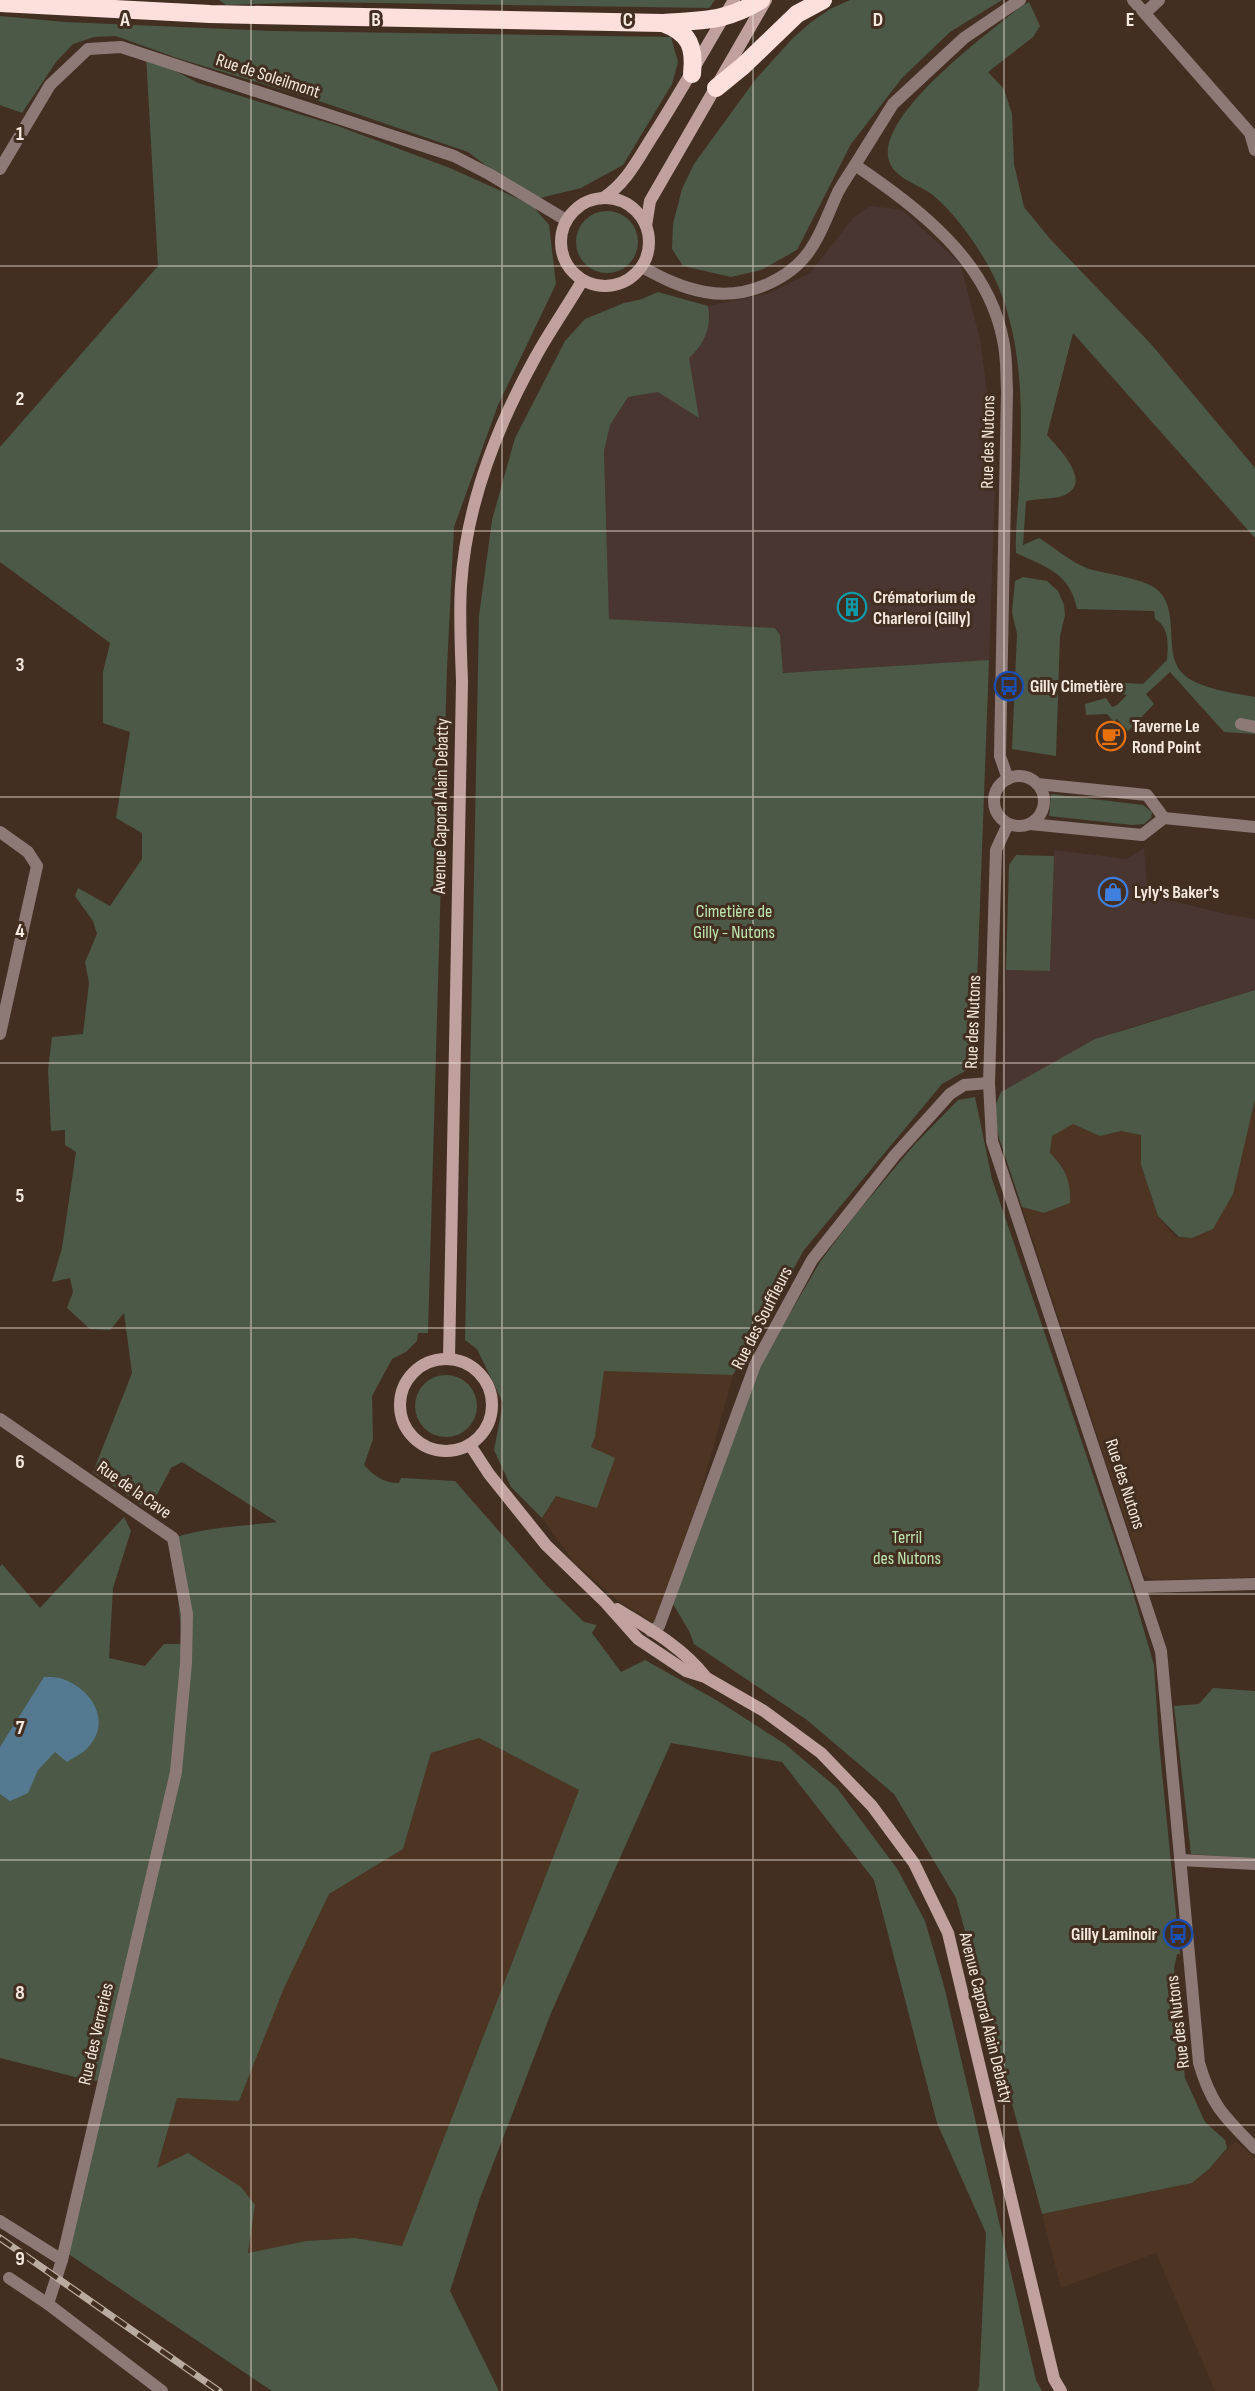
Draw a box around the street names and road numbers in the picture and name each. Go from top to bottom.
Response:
street label: Rue de Soleilmont [213,49,323,103]
street label: Rue des Nutons [977,395,999,489]
street label: Avenue Caporal Alain Debatty [429,718,453,895]
street label: Rue des Nutons [961,975,985,1069]
street label: Rue des Souffleurs [727,1263,797,1373]
street label: Rue des Nutons [1101,1436,1149,1532]
street label: Rue de la Cave [93,1457,175,1523]
street label: Avenue Caporal Alain Debatty [954,1929,1017,2106]
street label: Rue des Nutons [1162,1974,1194,2070]
street label: Rue des Verreries [74,1981,118,2087]

